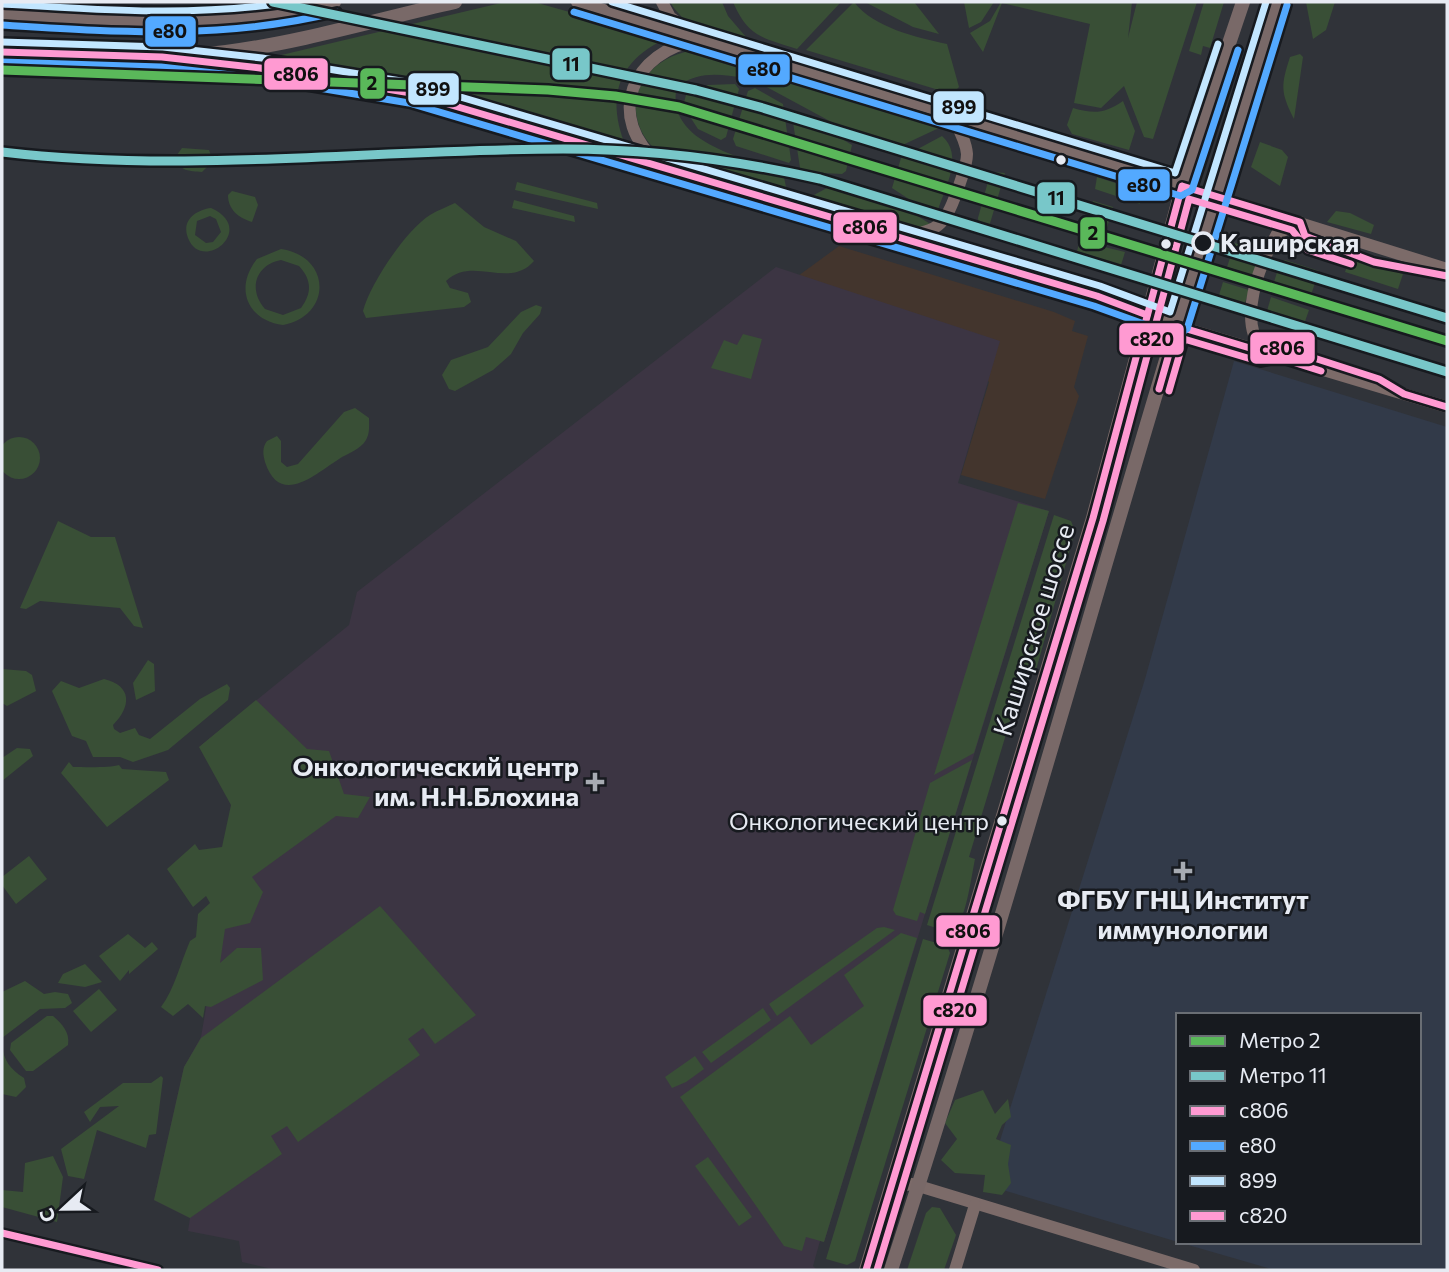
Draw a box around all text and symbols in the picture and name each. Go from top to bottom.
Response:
line badge: е80 [144,15,197,48]
text: е80 [153,19,187,42]
line badge: 11 [551,47,591,81]
text: 11 [562,52,580,75]
line badge: е80 [737,53,791,86]
line badge: с806 [263,57,329,91]
text: е80 [747,57,781,80]
text: с806 [273,62,319,85]
line badge: 2 [359,67,386,100]
text: 2 [367,71,377,94]
line badge: 899 [407,72,460,106]
text: 899 [415,77,451,100]
line badge: 899 [932,90,985,124]
text: 899 [941,95,977,118]
unlabelled marker [1054,153,1068,167]
line badge: е80 [1117,168,1171,202]
text: е80 [1127,173,1161,196]
line badge: 11 [1036,181,1076,215]
text: 11 [1047,186,1065,209]
line badge: с806 [832,211,898,244]
text: с806 [842,215,888,238]
line badge: 2 [1079,216,1106,250]
text: 2 [1088,221,1098,244]
place label: Каширская [1220,226,1359,257]
marker: Каширская [1192,232,1214,254]
unlabelled marker [1159,237,1173,251]
line badge: с820 [1118,322,1185,356]
text: с820 [1130,327,1174,350]
line badge: с806 [1249,331,1316,365]
text: с806 [1259,336,1305,359]
street label: Каширское шоссе [986,520,1079,739]
place label: Онкологический центр им. Н.Н.Блохина [292,750,579,811]
marker: Онкологический центр им. Н.Н.Блохина [585,772,605,792]
place label: Онкологический центр [729,806,989,835]
marker: Онкологический центр [995,814,1009,828]
marker: ФГБУ ГНЦ Институт иммунологии [1173,861,1193,881]
place label: ФГБУ ГНЦ Институт иммунологии [1057,883,1309,944]
line badge: с806 [935,914,1001,948]
text: с806 [945,919,991,942]
line badge: с820 [922,994,988,1027]
text: с820 [933,998,977,1021]
legend [1176,1013,1421,1244]
text: Метро 2 [1239,1027,1321,1052]
text: Метро 11 [1239,1062,1327,1087]
text: с806 [1239,1097,1289,1122]
text: е80 [1239,1132,1277,1157]
text: 899 [1239,1167,1277,1192]
north arrow [28,1174,98,1244]
text: с820 [1239,1202,1287,1227]
text: С [34,1205,60,1226]

